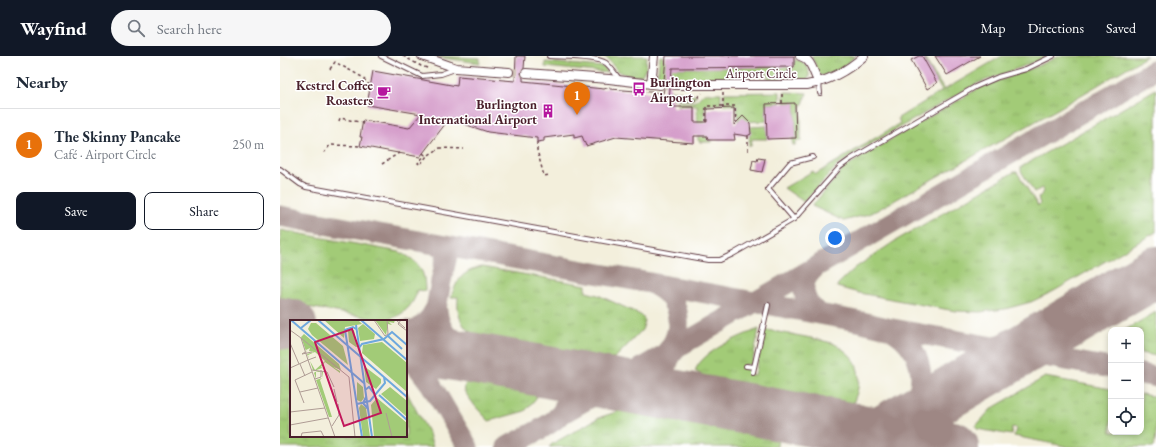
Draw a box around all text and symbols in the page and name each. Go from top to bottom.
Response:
search box [111,10,391,46]
text: Wayfind [20,16,87,41]
icon: search [125,17,147,39]
text: Search here [157,19,222,38]
text: Map [980,19,1006,37]
text: Directions [1028,19,1084,37]
text: Saved [1106,19,1136,37]
street label: Airport Circle [725,65,796,82]
text: Nearby [16,71,68,93]
place label: Burlington Airport [649,74,711,106]
place label: Kestrel Coffee Roasters [296,77,374,109]
bus stop icon: Burlington Airport [631,81,647,97]
pin: 1 [564,82,590,115]
cafe icon: Kestrel Coffee Roasters [376,84,392,100]
place label: Burlington International Airport [419,96,538,128]
building icon: Burlington International Airport [540,103,556,119]
text: The Skinny Pancake [54,127,180,146]
text: 1 [26,136,32,153]
text: 250 m [233,136,264,153]
text: Café · Airport Circle [54,146,156,163]
button: Save [16,192,136,230]
button: Share [144,192,264,230]
your location [825,228,845,248]
inset map [290,320,407,437]
map controls [1108,327,1144,435]
button: + [1108,327,1144,363]
button: − [1108,363,1144,399]
button: locate [1108,399,1144,435]

